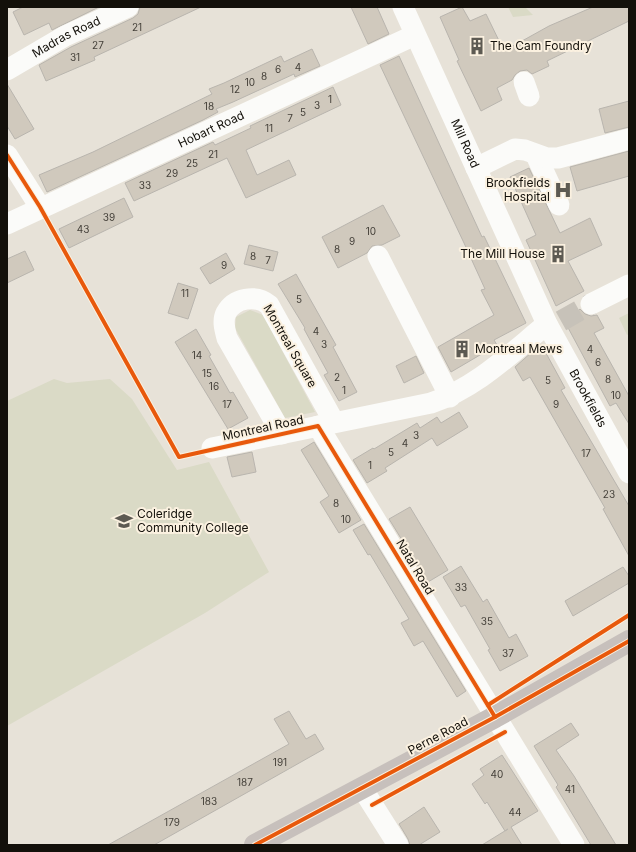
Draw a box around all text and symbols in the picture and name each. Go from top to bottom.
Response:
street label: Madras Road [29,13,103,61]
house number: 21 [132,21,142,33]
building icon: The Cam Foundry [467,36,487,56]
place label: The Cam Foundry [490,38,592,53]
house number: 27 [92,39,104,51]
house number: 31 [70,51,80,63]
house number: 4 [295,61,301,73]
house number: 6 [275,63,281,75]
house number: 8 [261,70,267,82]
house number: 10 [245,76,255,88]
house number: 12 [230,83,240,95]
house number: 1 [328,93,332,105]
house number: 3 [314,99,320,111]
house number: 18 [204,100,214,112]
house number: 5 [300,106,306,118]
street label: Hobart Road [175,107,246,151]
house number: 7 [287,112,293,124]
street label: Mill Road [448,117,483,170]
house number: 11 [265,122,273,134]
house number: 21 [208,148,218,160]
house number: 25 [186,157,198,169]
house number: 29 [166,167,178,179]
place label: Brookfields Hospital [486,175,550,204]
house number: 33 [139,179,151,191]
hospital icon: Brookfields Hospital [553,180,573,200]
house number: 39 [103,211,115,223]
house number: 43 [77,223,89,235]
house number: 10 [366,225,376,237]
house number: 9 [349,235,355,247]
house number: 8 [334,243,340,255]
building icon: The Mill House [548,244,568,264]
place label: The Mill House [460,246,545,261]
house number: 8 [250,250,256,262]
house number: 7 [265,254,271,266]
house number: 9 [221,259,227,271]
house number: 11 [181,287,189,299]
house number: 5 [296,293,302,305]
street label: Montreal Square [261,301,320,390]
house number: 4 [313,325,319,337]
house number: 3 [321,338,327,350]
building icon: Montreal Mews [452,339,472,359]
place label: Montreal Mews [475,341,562,356]
house number: 4 [587,343,593,355]
house number: 14 [192,349,202,361]
house number: 6 [595,356,601,368]
street label: Brookfields [566,366,610,430]
house number: 15 [202,367,212,379]
house number: 2 [334,371,340,383]
house number: 8 [605,373,611,385]
house number: 5 [545,374,551,386]
house number: 16 [209,380,219,392]
house number: 1 [342,384,346,396]
house number: 10 [611,389,621,401]
house number: 17 [222,398,232,410]
house number: 9 [553,398,559,410]
street label: Montreal Road [221,412,305,443]
house number: 3 [413,429,419,441]
house number: 4 [402,437,408,449]
house number: 5 [388,446,394,458]
house number: 17 [581,447,591,459]
house number: 1 [368,459,372,471]
house number: 23 [603,488,615,500]
house number: 8 [333,497,339,509]
place label: Coleridge Community College [137,506,248,535]
school or university icon: Coleridge Community College [114,511,134,531]
house number: 10 [341,513,351,525]
street label: Natal Road [393,536,438,597]
house number: 33 [455,581,467,593]
house number: 35 [481,615,493,627]
house number: 37 [502,647,514,659]
street label: Perne Road [405,714,470,758]
house number: 191 [273,756,287,768]
house number: 40 [491,768,503,780]
house number: 187 [237,776,253,788]
house number: 41 [565,783,575,795]
house number: 183 [201,795,217,807]
house number: 44 [509,806,521,818]
house number: 179 [164,816,180,828]

